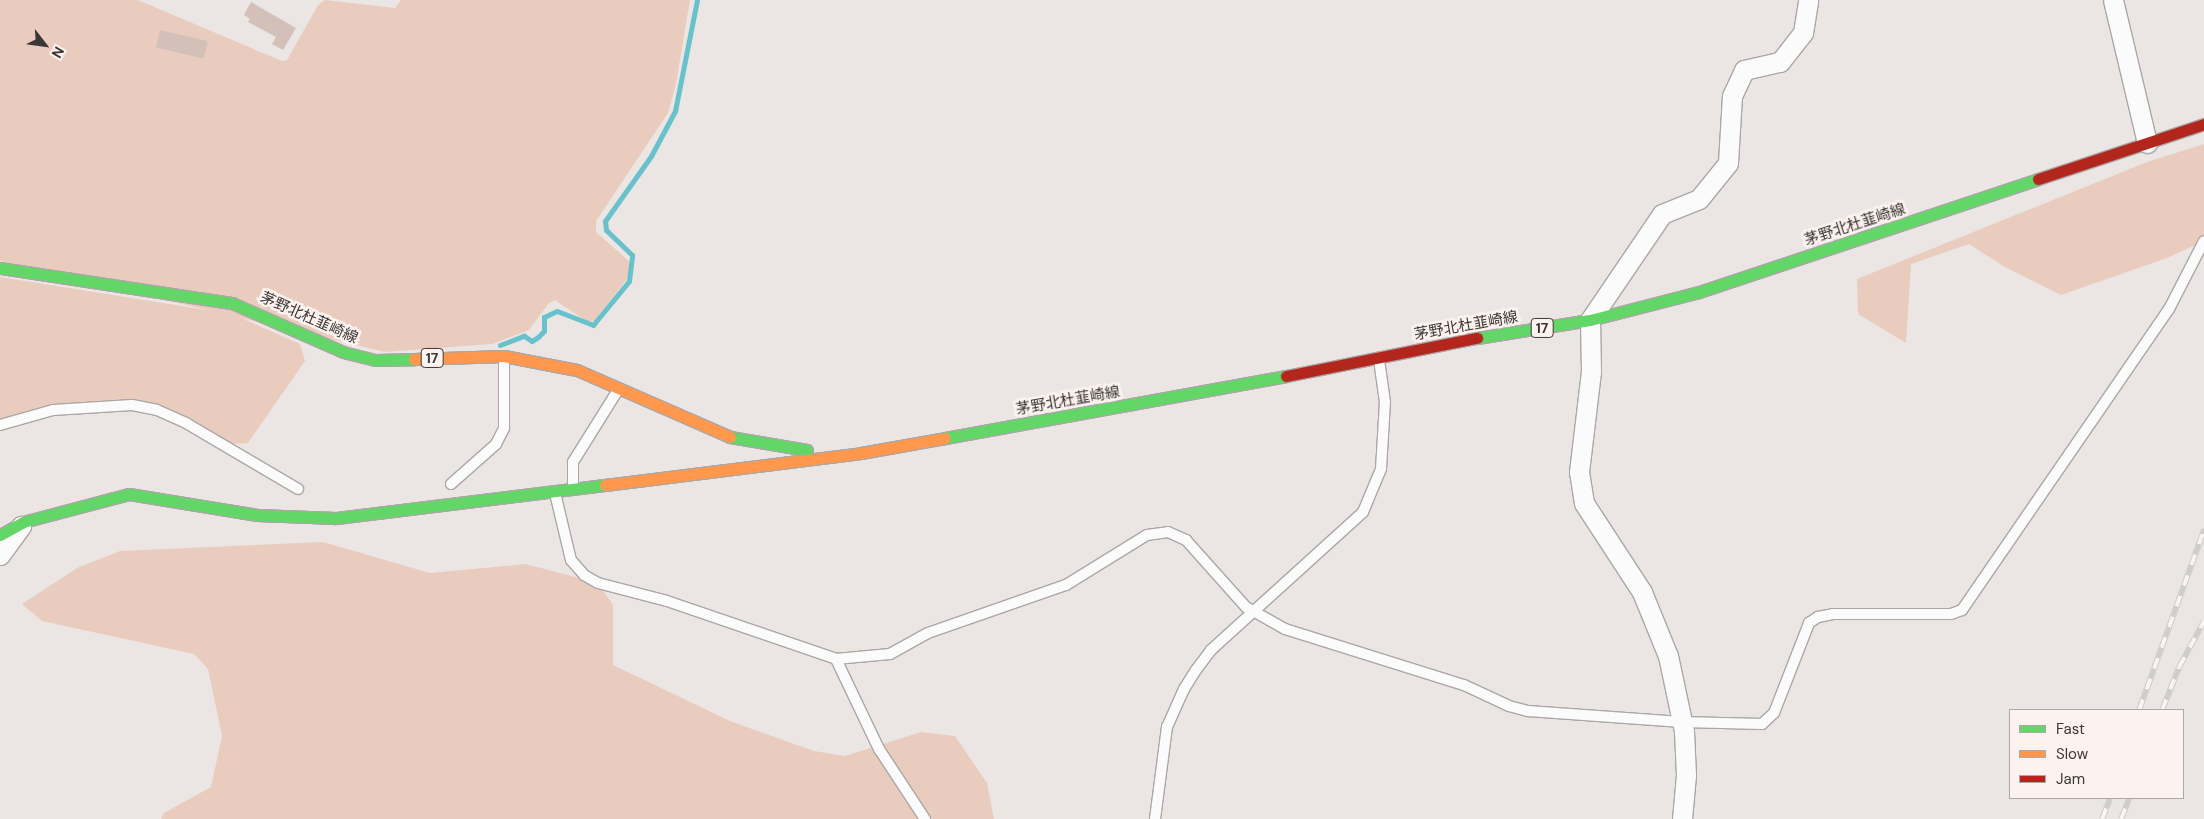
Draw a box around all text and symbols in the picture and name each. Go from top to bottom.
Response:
north arrow [20,20,70,70]
text: N [48,44,68,61]
street label: 茅野北杜韮崎線 [1802,200,1908,250]
street label: 茅野北杜韮崎線 [257,288,361,348]
street label: 茅野北杜韮崎線 [1413,308,1519,344]
road number: 17 [1530,316,1554,339]
road number: 17 [420,346,444,369]
street label: 茅野北杜韮崎線 [1015,383,1121,419]
legend [2009,709,2184,799]
text: Fast [2056,719,2085,739]
text: Slow [2056,744,2088,764]
text: Jam [2056,769,2085,789]

